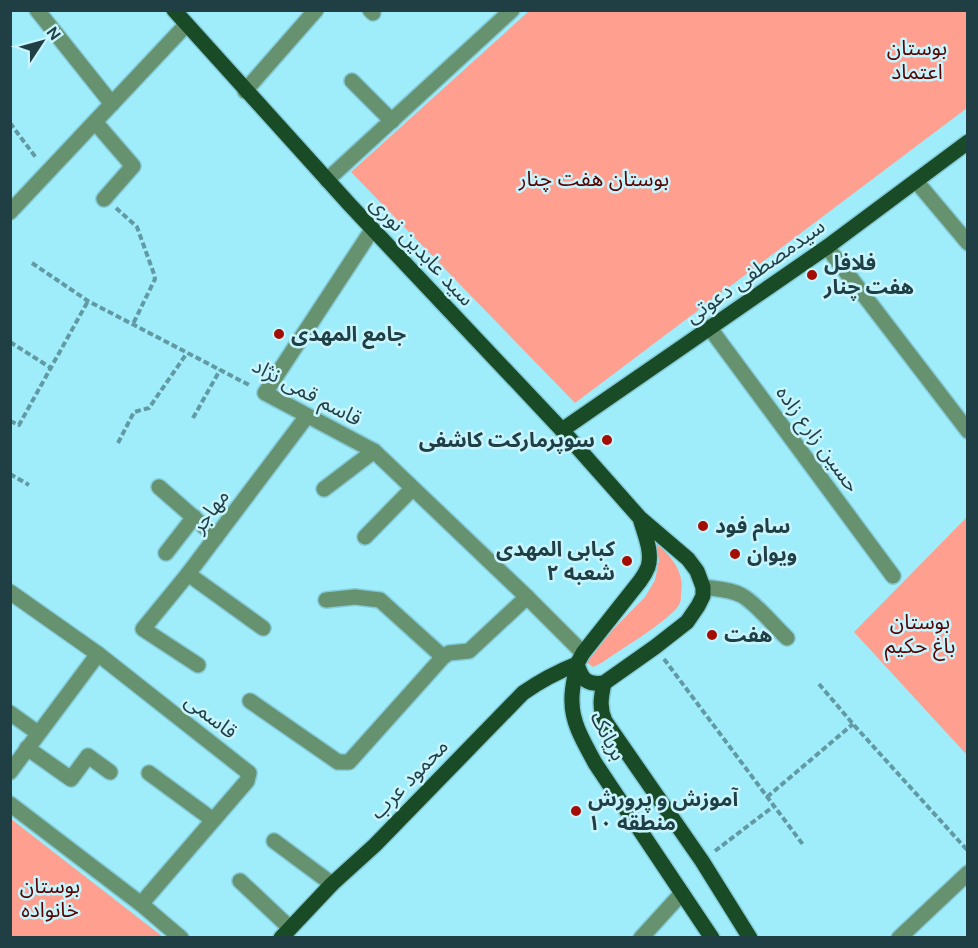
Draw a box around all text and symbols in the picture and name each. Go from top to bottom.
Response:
north arrow [12,12,72,72]
text: N [42,23,66,44]
park label: بوستان اعتماد [887,34,947,86]
park label: بوستان هفت چنار [518,165,669,193]
street label: سید عابدین نوری [364,190,480,312]
street label: سیدمصطفی دعوتی [679,212,831,330]
place label: فلافل هفت چنار [823,249,914,301]
marker: فلافل هفت چنار [805,268,819,282]
place label: جامع المهدی [291,320,406,349]
marker: جامع المهدی [272,327,286,341]
street label: قاسم قمی نژاد [247,351,367,434]
street label: حسین زارع زاده [769,380,866,499]
place label: سوپرمارکت کاشفی [419,426,595,454]
marker: سوپرمارکت کاشفی [600,433,614,447]
street label: مهاجر [184,483,236,540]
place label: سام فود [715,512,791,542]
marker: سام فود [696,519,710,533]
place label: کبابی المهدی شعبه ۲ [496,535,615,587]
place label: ویوان [747,540,797,568]
marker: ویوان [728,547,742,561]
marker: کبابی المهدی شعبه ۲ [620,554,634,568]
park label: بوستان باغ حکیم [885,608,955,661]
place label: هفت [724,621,773,649]
marker: هفت [705,628,719,642]
street label: قاسمی [179,687,243,745]
street label: بریانک [584,707,632,765]
street label: محمود عرب [364,733,454,825]
place label: آموزش و پرورش منطقه ۱۰ [588,785,739,837]
marker: آموزش و پرورش منطقه ۱۰ [569,804,583,818]
park label: بوستان خانواده [20,872,80,924]

